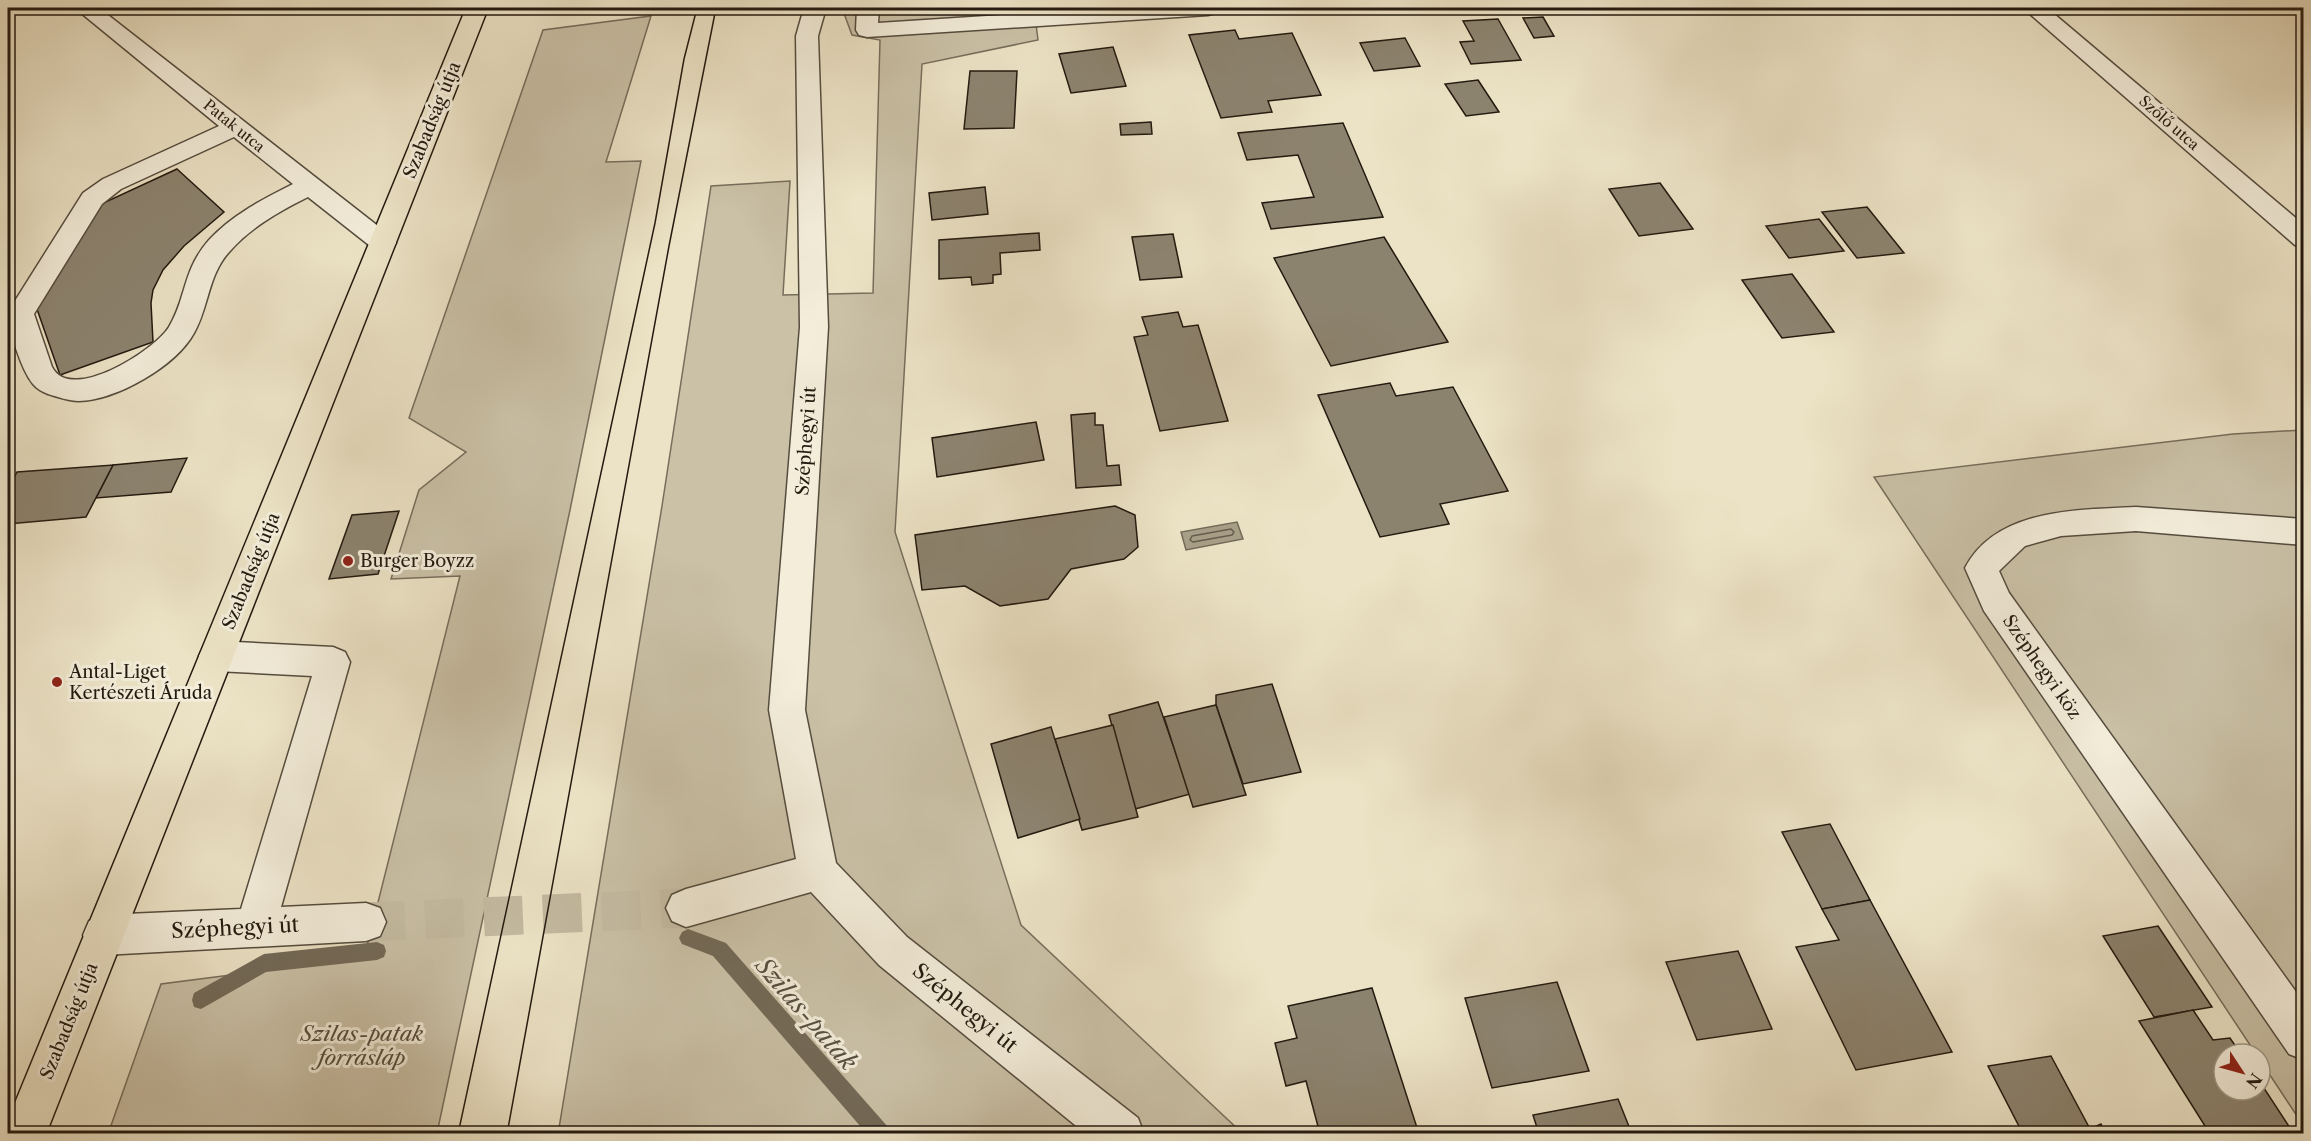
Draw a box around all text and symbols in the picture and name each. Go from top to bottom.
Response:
street label: Szabadság útja [399,58,466,182]
street label: Szőlő utca [2135,91,2203,154]
street label: Patak utca [200,95,269,156]
street label: Széphegyi út [791,385,821,496]
street label: Szabadság útja [218,509,285,633]
place label: Burger Boyzz [360,550,474,572]
marker: Burger Boyzz [341,554,355,568]
street label: Széphegyi köz [1998,611,2086,723]
place label: Antal-Liget Kertészeti Áruda [68,661,213,704]
marker: Antal-Liget Kertészeti Áruda [50,675,64,689]
street label: Széphegyi út [171,912,300,943]
water label: Szilas-patak [748,950,864,1076]
street label: Széphegyi út [908,958,1023,1058]
street label: Szabadság útja [36,959,103,1083]
park label: Szilas-patak forrásláp [299,1021,423,1070]
north arrow [2212,1042,2272,1102]
text: N [2242,1069,2266,1092]

